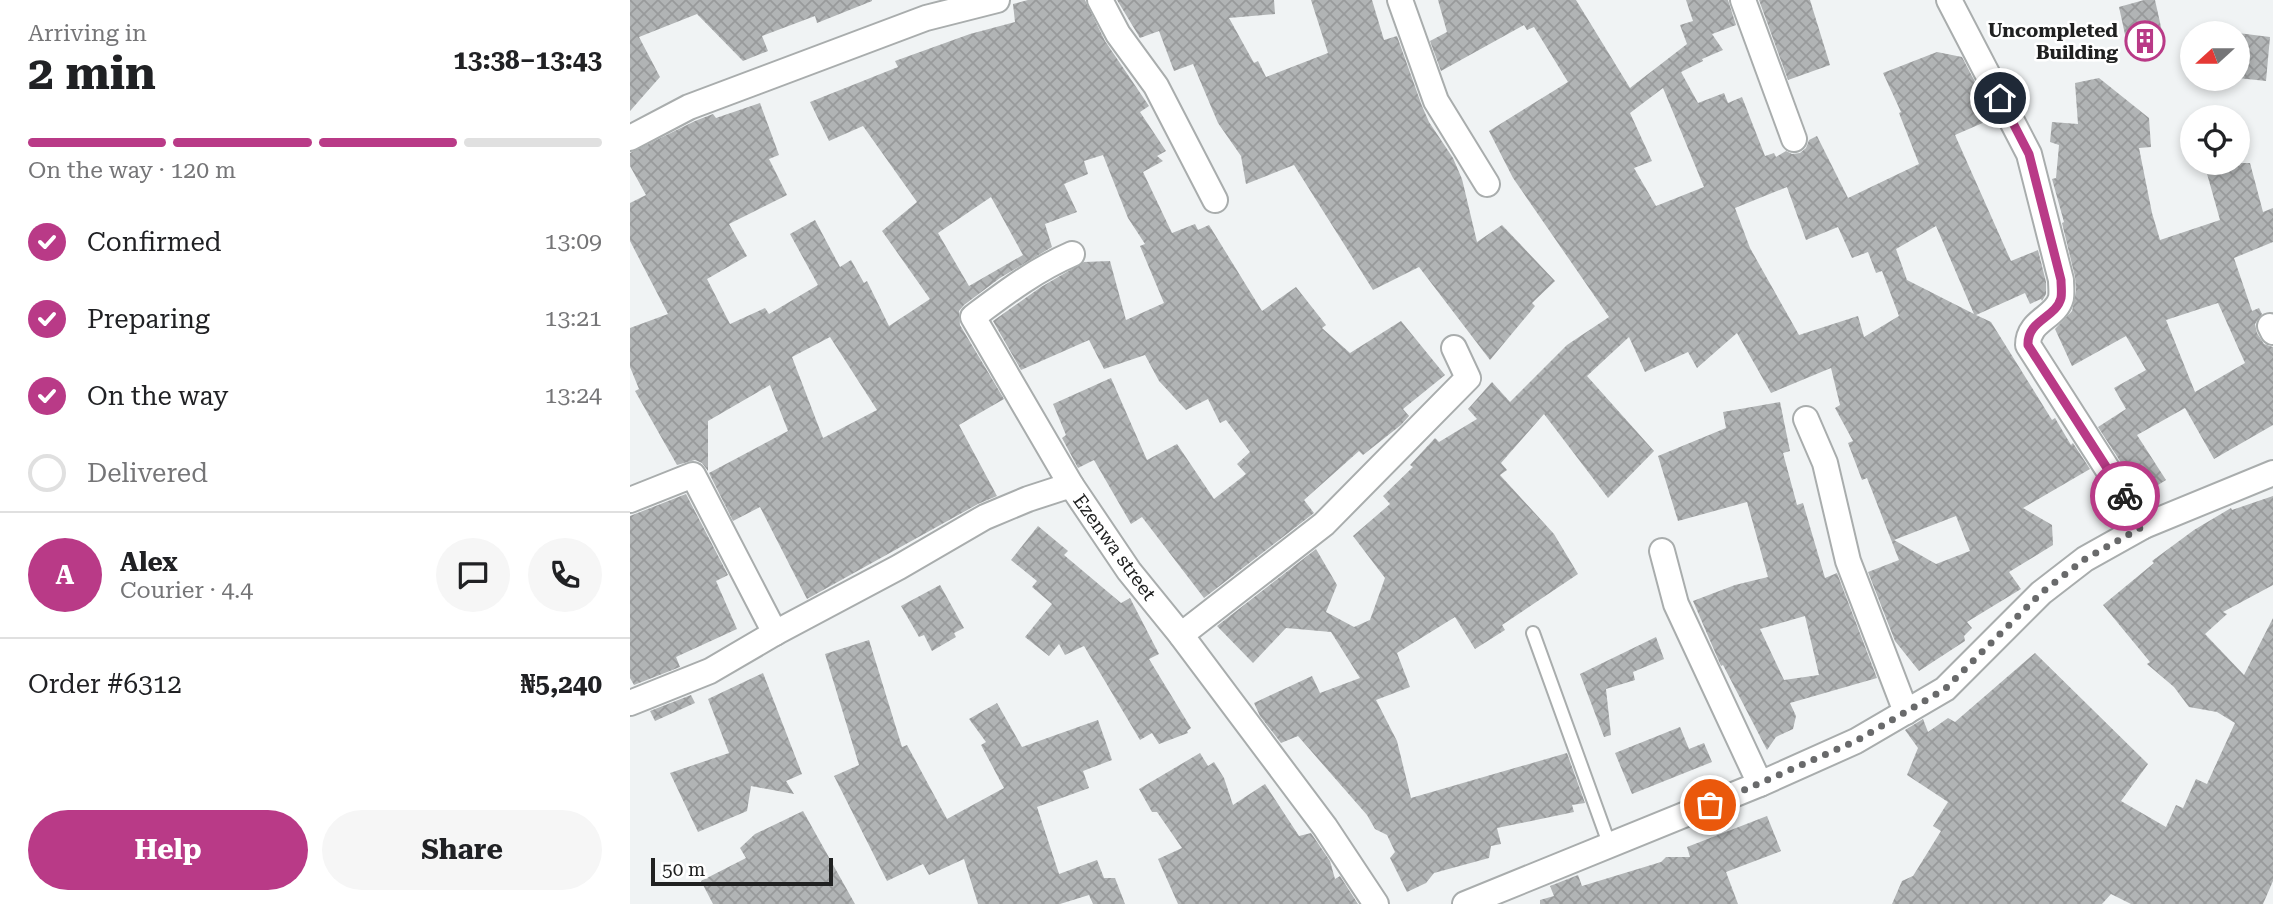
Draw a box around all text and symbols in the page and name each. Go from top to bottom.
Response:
place label: Uncompleted Building [1988,19,2118,64]
text: Arriving in [28,20,147,47]
building icon: Uncompleted Building [2124,20,2166,62]
north arrow [2180,21,2250,91]
map controls [2180,21,2250,175]
text: 13:38–13:43 [453,45,602,75]
text: 2 min [28,46,156,100]
pin [1970,68,2030,128]
icon: home [1981,79,2019,117]
button: locate [2180,105,2250,175]
text: On the way · 120 m [28,157,236,184]
icon: check [28,223,66,261]
text: Confirmed [87,227,222,257]
text: 13:09 [545,228,602,255]
icon: check [28,300,66,338]
text: Preparing [87,304,210,334]
text: 13:21 [545,305,602,332]
icon: check [28,377,66,415]
text: On the way [87,381,228,411]
text: 13:24 [545,382,602,409]
text: Delivered [87,458,208,488]
courier [2090,461,2160,531]
icon: bike [2106,477,2144,515]
street label: Ezenwa street [1068,490,1161,605]
button: chat [436,538,510,612]
button: phone [528,538,602,612]
text: Alex [120,547,178,577]
text: A [56,560,74,590]
text: Courier · 4.4 [120,577,253,604]
text: Order #6312 [28,669,182,699]
text: ₦5,240 [521,669,602,699]
pin [1680,775,1740,835]
icon: bag [1691,786,1729,824]
button: Help [28,810,308,890]
button: Share [322,810,602,890]
scale bar [651,855,833,887]
text: 50 m [662,858,705,881]

